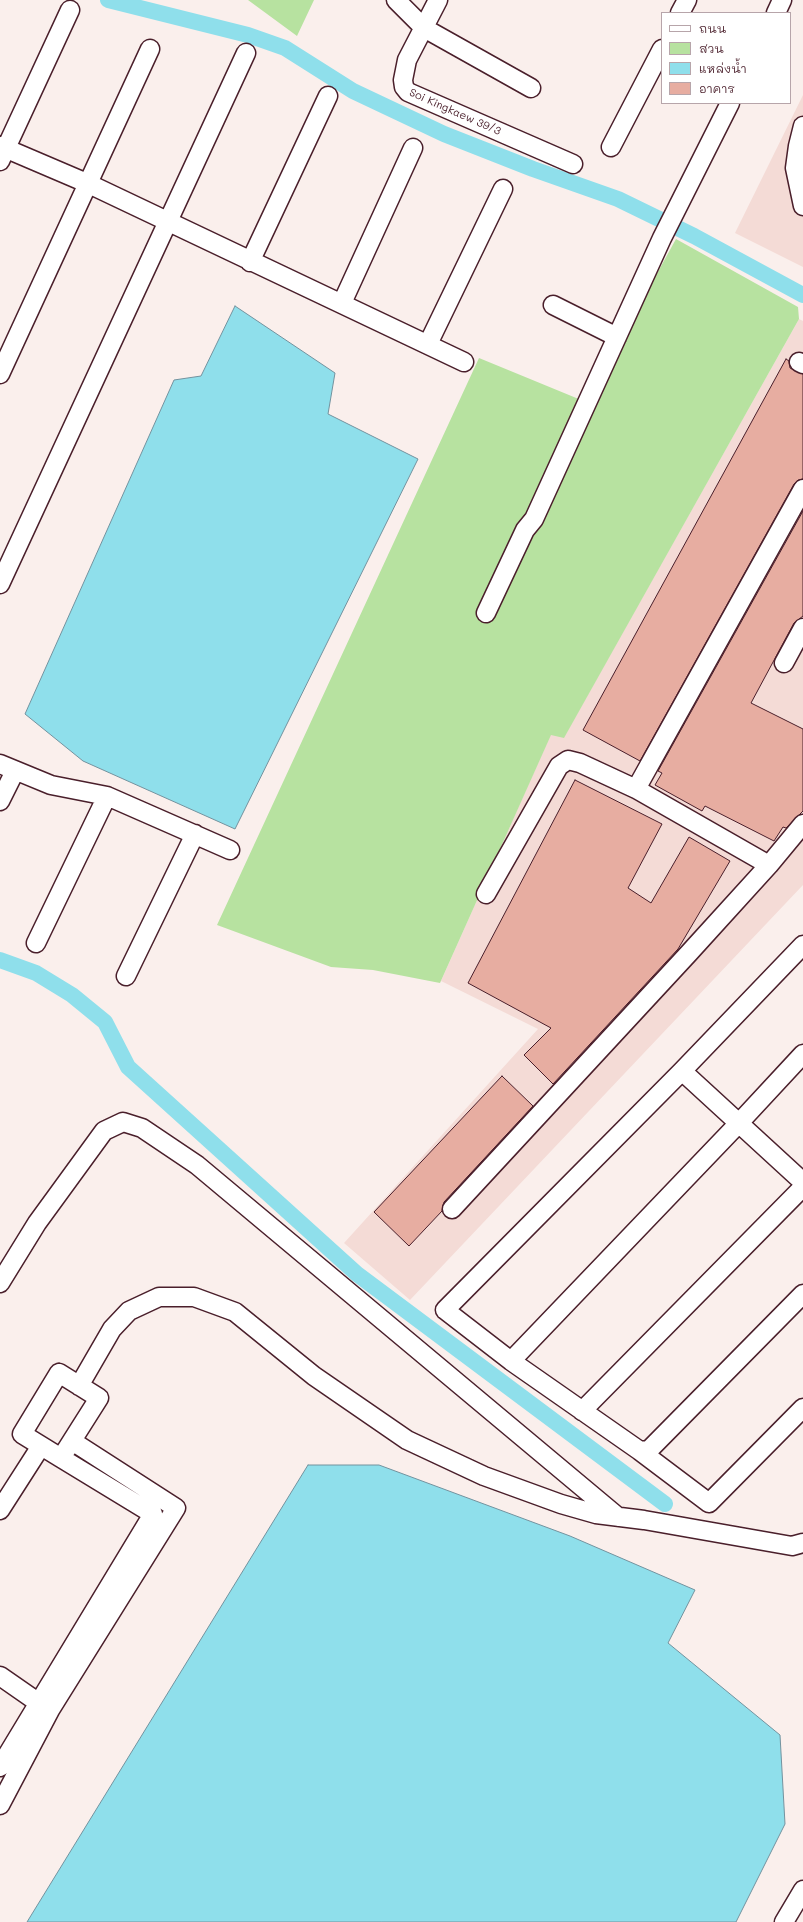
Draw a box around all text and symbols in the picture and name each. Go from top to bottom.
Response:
legend [661,12,791,104]
text: ถนน [699,20,726,36]
text: สวน [699,40,724,56]
text: แหล่งน้ำ [699,60,747,76]
text: อาคาร [699,80,735,96]
street label: Soi Kingkaew 39/3 [407,86,503,138]

